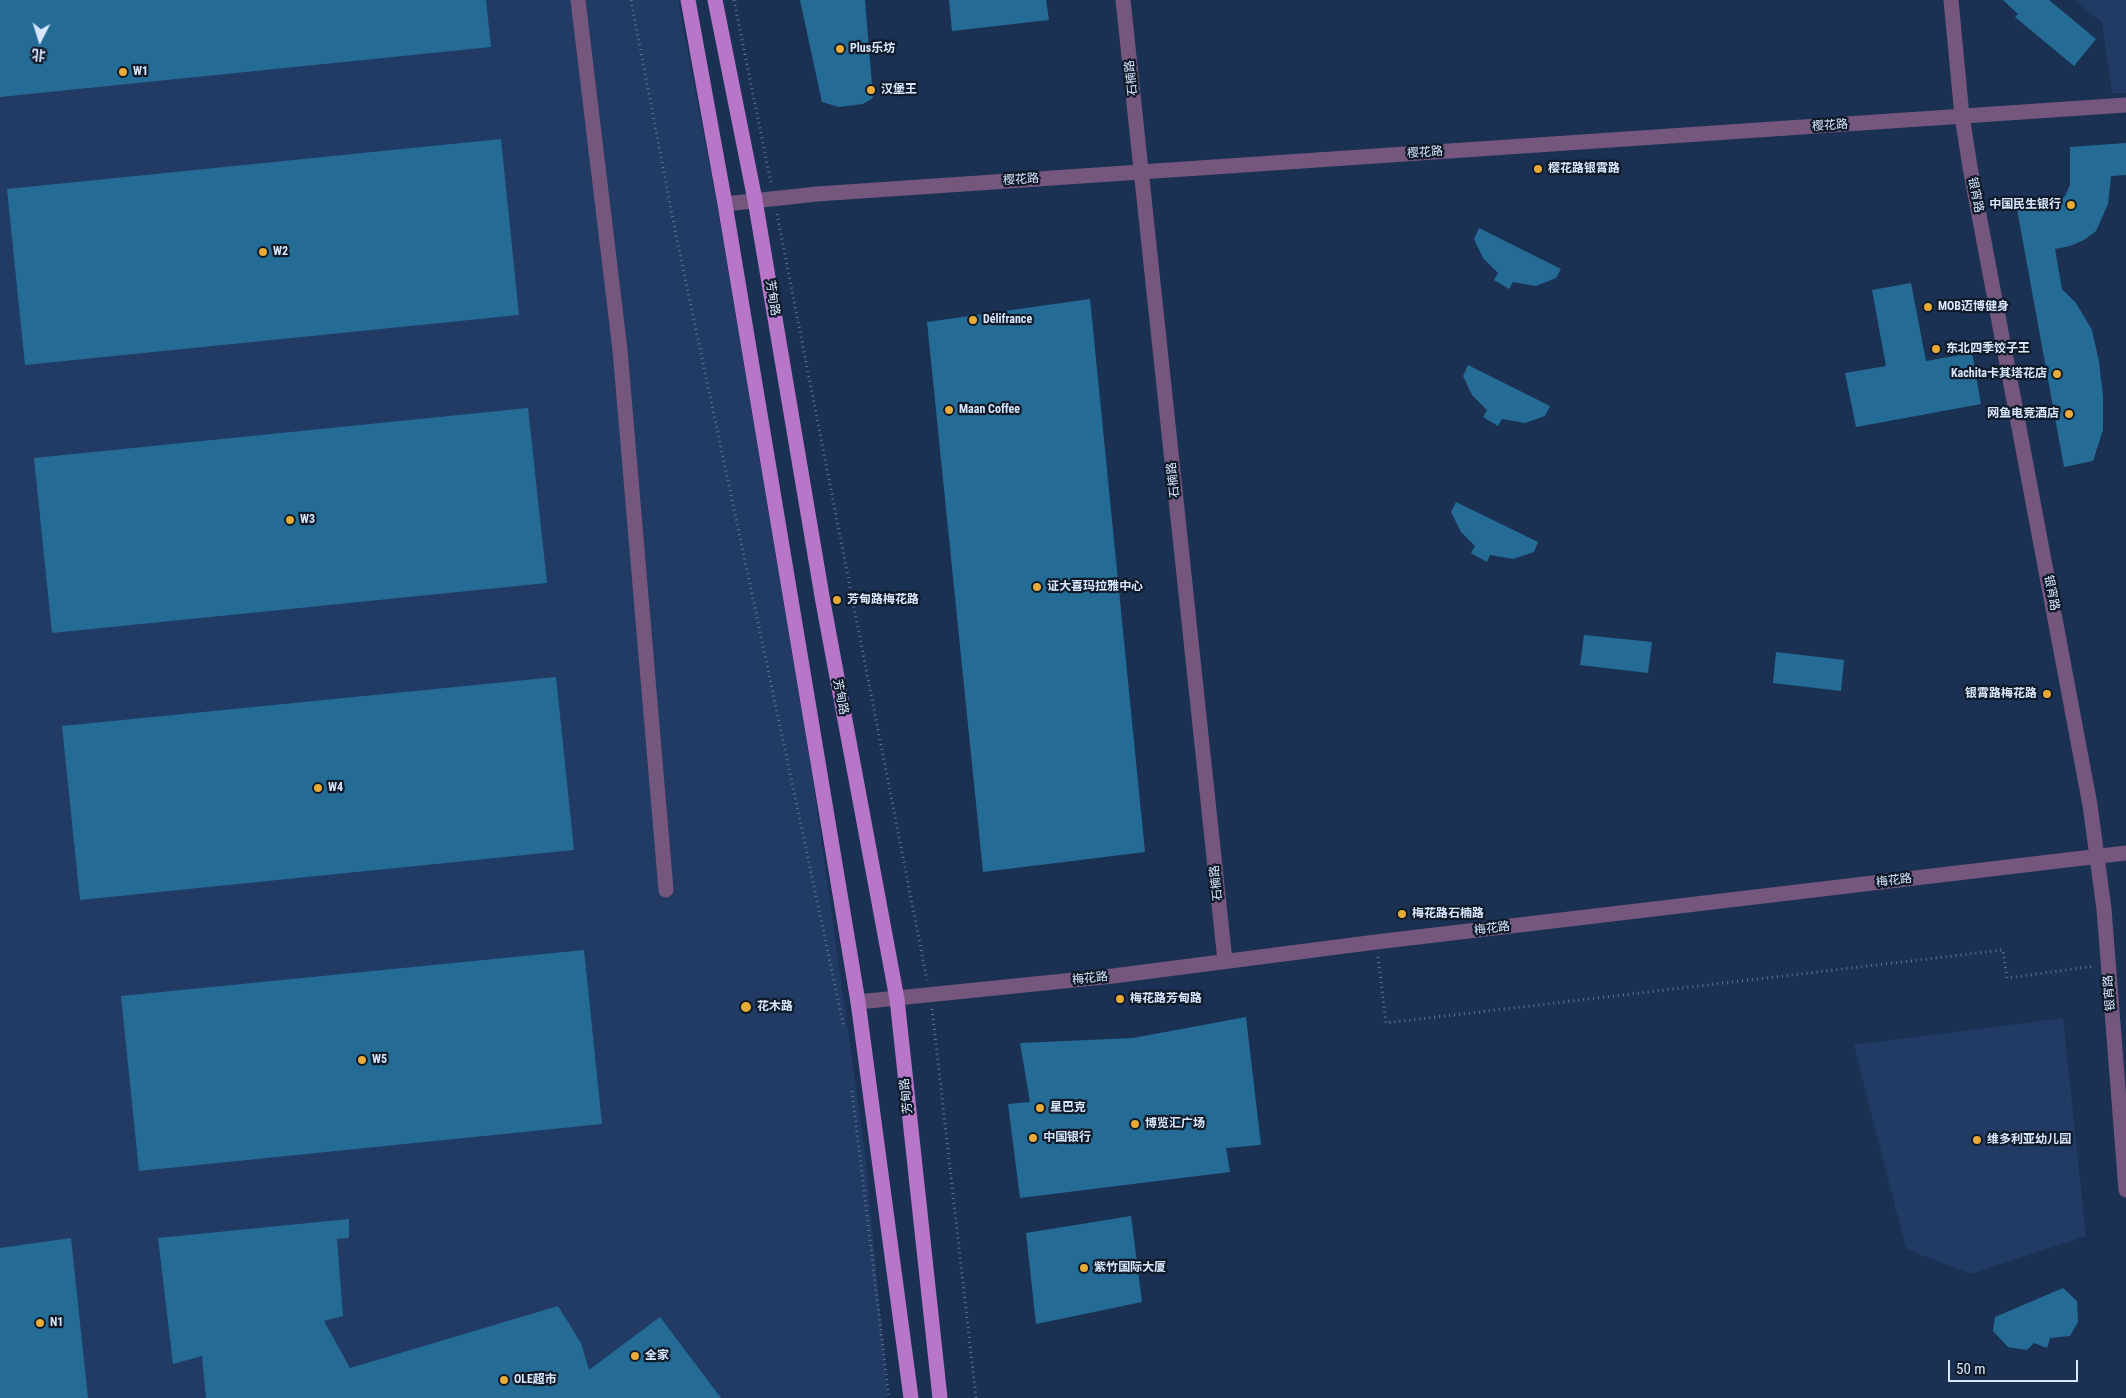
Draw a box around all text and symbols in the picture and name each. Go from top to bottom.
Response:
north arrow [15,15,65,65]
place label: Plus乐坊 [850,42,895,56]
marker: Plus乐坊 [834,43,846,55]
text: 北 [31,46,46,64]
street label: 石楠路 [1123,59,1141,97]
place label: W1 [133,65,148,79]
marker: W1 [117,66,129,78]
place label: 汉堡王 [881,83,917,97]
marker: 汉堡王 [865,84,877,96]
street label: 樱花路 [1812,118,1848,134]
street label: 樱花路 [1407,145,1443,161]
place label: 樱花路银霄路 [1548,162,1620,176]
marker: 樱花路银霄路 [1532,163,1544,175]
street label: 樱花路 [1003,172,1039,188]
street label: 银宵路 [1964,176,1986,214]
place label: 中国民生银行 [1989,198,2061,212]
marker: 中国民生银行 [2065,199,2077,211]
place label: W2 [273,245,288,259]
marker: W2 [257,246,269,258]
street label: 芳甸路 [762,279,782,317]
place label: MOB迈博健身 [1938,300,2009,314]
marker: MOB迈博健身 [1922,301,1934,313]
place label: Délifrance [983,313,1032,327]
marker: Délifrance [967,314,979,326]
place label: 东北四季饺子王 [1946,342,2030,356]
marker: 东北四季饺子王 [1930,343,1942,355]
place label: Kachita卡其塔花店 [1951,367,2047,381]
marker: Kachita卡其塔花店 [2051,368,2063,380]
place label: Maan Coffee [959,403,1020,417]
marker: Maan Coffee [943,404,955,416]
place label: 网鱼电竞酒店 [1987,407,2059,421]
marker: 网鱼电竞酒店 [2063,408,2075,420]
street label: 石楠路 [1165,461,1183,499]
place label: W3 [300,513,315,527]
marker: W3 [284,514,296,526]
street label: 银宵路 [2040,574,2062,612]
place label: 证大喜玛拉雅中心 [1047,580,1143,594]
marker: 证大喜玛拉雅中心 [1031,581,1043,593]
place label: 芳甸路梅花路 [847,593,919,607]
marker: 芳甸路梅花路 [831,594,843,606]
street label: 芳甸路 [829,678,851,716]
place label: 银霄路梅花路 [1965,687,2037,701]
marker: 银霄路梅花路 [2041,688,2053,700]
place label: W4 [328,781,343,795]
marker: W4 [312,782,324,794]
street label: 石楠路 [1208,864,1226,902]
street label: 梅花路 [1875,872,1913,890]
place label: 梅花路石楠路 [1412,907,1484,921]
marker: 梅花路石楠路 [1396,908,1408,920]
street label: 梅花路 [1473,920,1511,938]
street label: 梅花路 [1071,970,1109,988]
street label: 银宵路 [2101,974,2119,1012]
place label: 梅花路芳甸路 [1130,992,1202,1006]
marker: 梅花路芳甸路 [1114,993,1126,1005]
marker: 花木路 [739,1000,753,1014]
place label: 花木路 [757,1000,793,1014]
place label: W5 [372,1053,387,1067]
marker: W5 [356,1054,368,1066]
street label: 芳甸路 [898,1077,916,1115]
place label: 星巴克 [1050,1101,1086,1115]
marker: 星巴克 [1034,1102,1046,1114]
place label: 博览汇广场 [1145,1117,1205,1131]
marker: 博览汇广场 [1129,1118,1141,1130]
place label: 中国银行 [1043,1131,1091,1145]
marker: 中国银行 [1027,1132,1039,1144]
place label: 维多利亚幼儿园 [1987,1133,2071,1147]
marker: 维多利亚幼儿园 [1971,1134,1983,1146]
place label: 紫竹国际大厦 [1094,1261,1166,1275]
marker: 紫竹国际大厦 [1078,1262,1090,1274]
place label: N1 [50,1316,63,1330]
marker: N1 [34,1317,46,1329]
place label: 全家 [645,1349,669,1363]
marker: 全家 [629,1350,641,1362]
scale bar [1951,1350,2081,1382]
text: 50 m [1956,1360,1986,1378]
place label: OLE超市 [514,1373,557,1387]
marker: OLE超市 [498,1374,510,1386]

